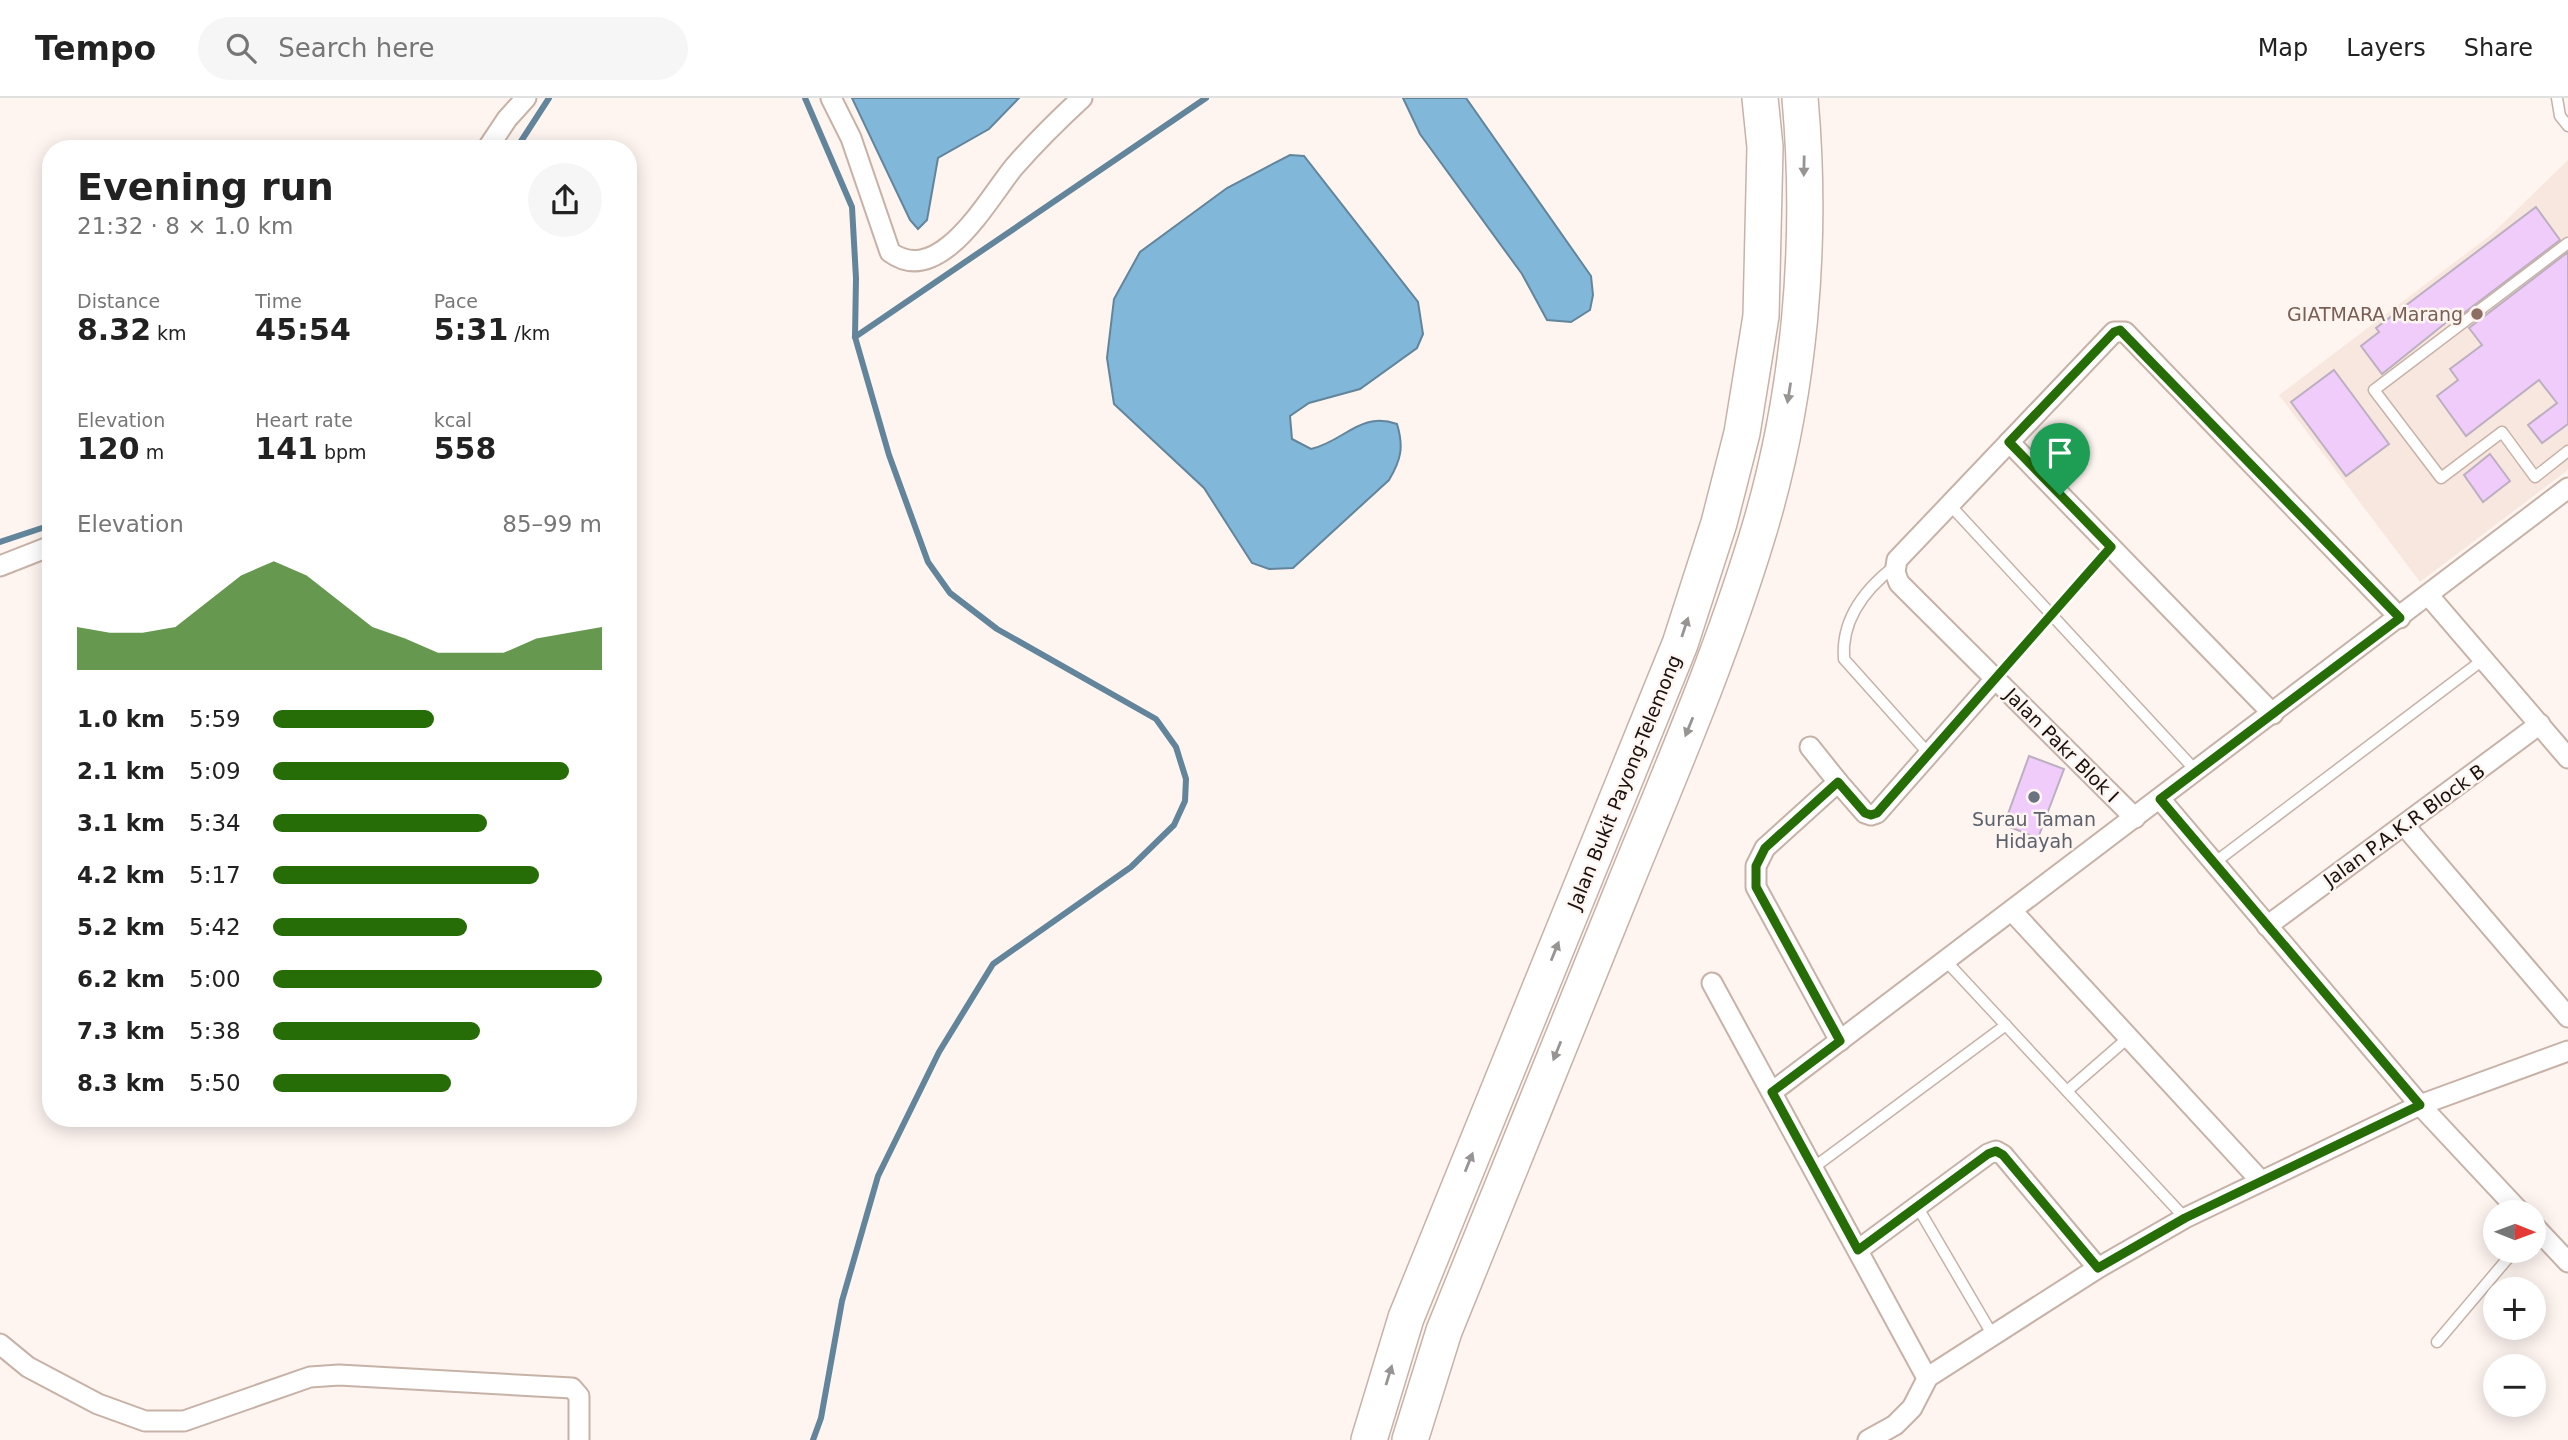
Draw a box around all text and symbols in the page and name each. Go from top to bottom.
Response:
search box [198,17,688,80]
text: Tempo [35,29,156,68]
icon: search [222,29,260,67]
text: Search here [278,33,434,63]
text: Map [2258,34,2308,62]
text: Layers [2346,34,2426,62]
text: Share [2464,34,2533,62]
one-way arrow [1798,155,1810,177]
button: share [528,163,602,237]
text: Evening run [77,165,334,209]
text: 21:32 · 8 × 1.0 km [77,213,293,239]
text: Distance [77,290,160,312]
text: Time [255,290,302,312]
text: Pace [434,290,478,312]
place label: GIATMARA Marang [2287,303,2463,325]
marker: GIATMARA Marang [2469,306,2485,322]
text: 8.32 [77,312,151,347]
text: 45:54 [255,312,351,347]
text: 5:31 [434,312,508,347]
text: km [151,322,187,344]
text: /km [508,322,550,344]
one-way arrow [1783,382,1794,404]
text: Elevation [77,409,165,431]
text: Heart rate [255,409,353,431]
text: kcal [434,409,472,431]
pin [2030,423,2090,495]
text: 120 [77,431,140,466]
text: 141 [255,431,318,466]
text: 558 [434,431,496,466]
icon: arrive [2041,434,2079,472]
text: m [140,441,164,463]
text: bpm [318,441,367,463]
text: Elevation [77,511,184,537]
text: 85–99 m [502,511,602,537]
one-way arrow [1681,616,1691,637]
street label: Jalan Bukit Payong-Telemong [1562,651,1685,913]
street label: Jalan Pakr Blok I [2000,683,2123,806]
text: 1.0 km [77,706,165,732]
text: 5:59 [189,706,241,732]
one-way arrow [1683,717,1695,737]
text: 2.1 km [77,758,165,784]
text: 5:09 [189,758,241,784]
street label: Jalan P.A.K.R Block B [2318,759,2489,891]
marker: Surau Taman Hidayah [2026,789,2042,805]
place label: Surau Taman Hidayah [1972,808,2096,852]
text: 3.1 km [77,810,165,836]
text: 5:34 [189,810,241,836]
text: 4.2 km [77,862,165,888]
text: 5:17 [189,862,241,888]
text: 5.2 km [77,914,165,940]
text: 5:42 [189,914,241,940]
one-way arrow [1550,941,1561,962]
text: 6.2 km [77,966,165,992]
text: 5:00 [189,966,241,992]
text: 7.3 km [77,1018,165,1044]
text: 5:38 [189,1018,241,1044]
one-way arrow [1552,1041,1563,1062]
text: 8.3 km [77,1070,165,1096]
text: 5:50 [189,1070,241,1096]
one-way arrow [1464,1152,1475,1173]
north arrow [2483,1200,2546,1264]
map controls [2483,1200,2546,1417]
button: + [2483,1277,2546,1340]
button: − [2483,1354,2546,1417]
one-way arrow [1384,1364,1394,1385]

